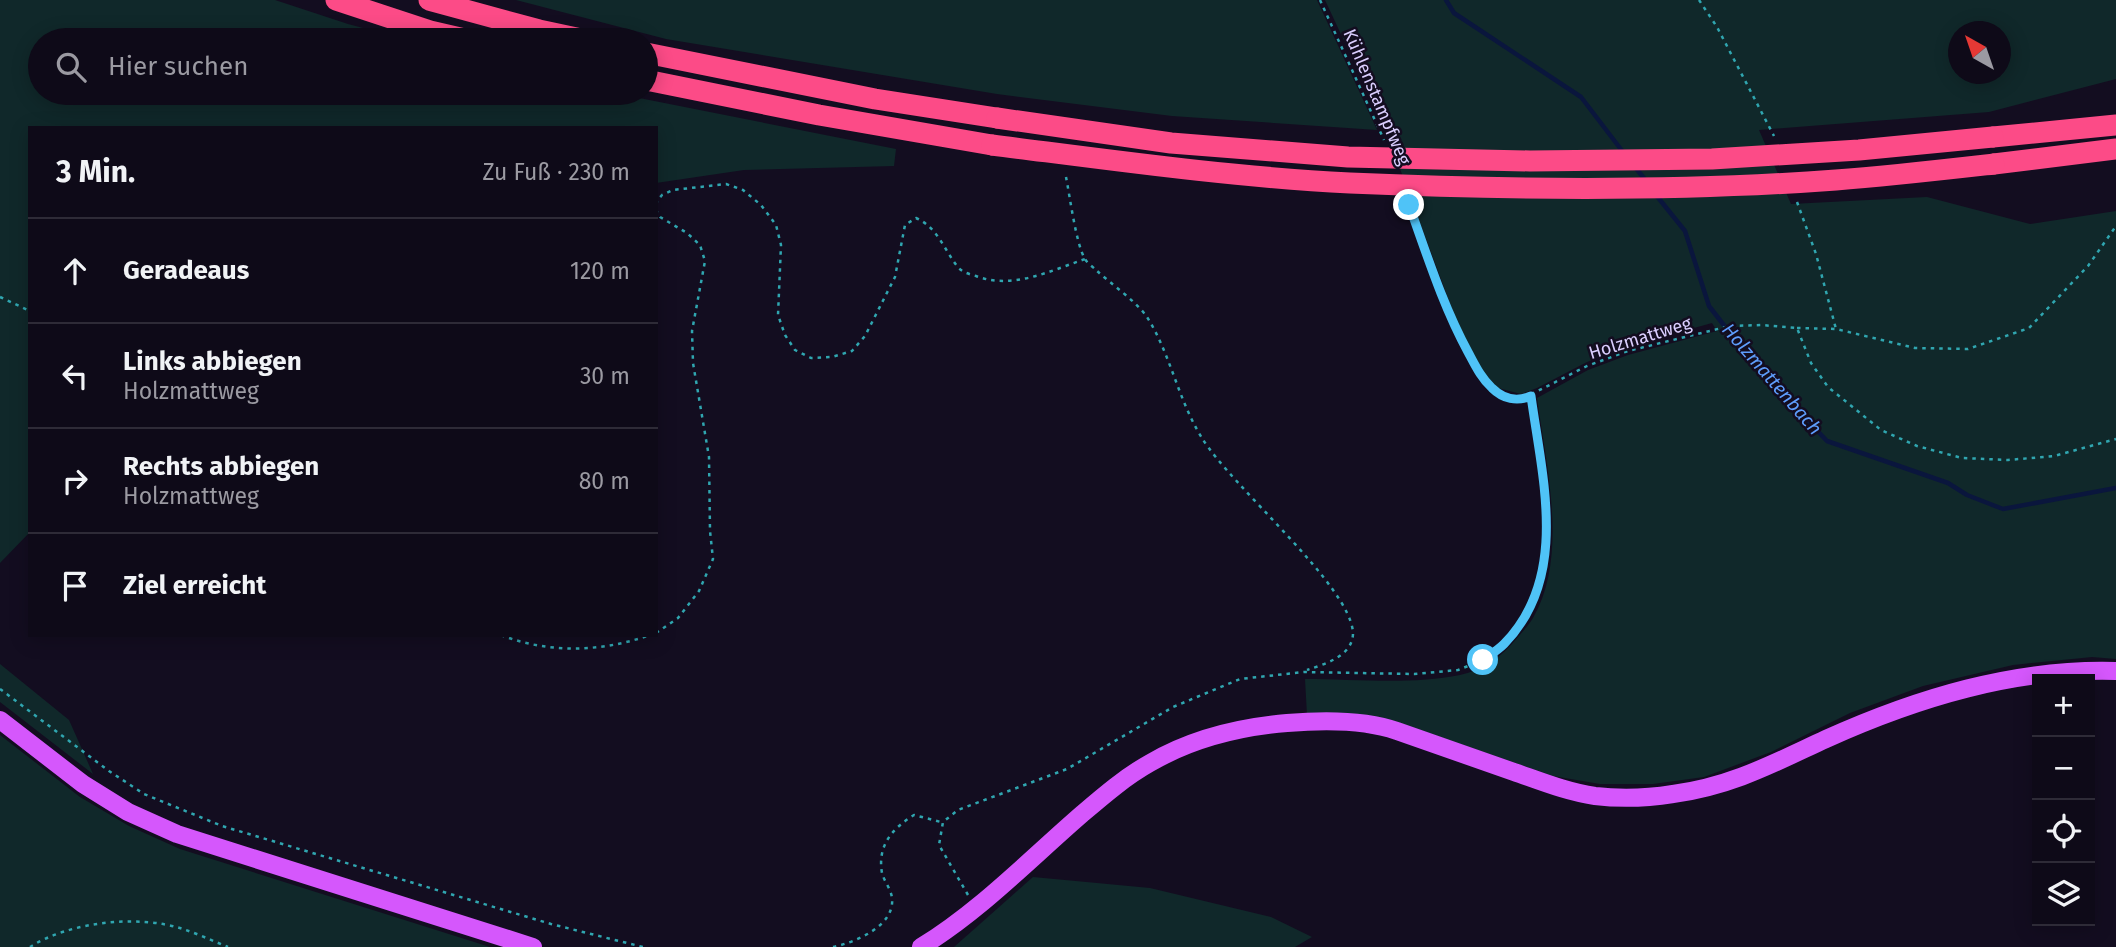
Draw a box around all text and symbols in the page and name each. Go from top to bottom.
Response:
north arrow [1948,21,2011,84]
street label: Kühlenstampfweg [1338,26,1416,169]
search box [28,28,658,105]
icon: search [52,48,90,86]
text: Hier suchen [108,51,248,82]
text: 3 Min. [56,154,135,190]
text: Zu Fuß · 230 m [482,158,630,186]
route end [1393,189,1424,220]
icon: ahead [56,252,94,290]
text: Geradeaus [123,255,249,286]
text: 120 m [570,257,630,285]
street label: Holzmattweg [1586,312,1695,364]
water label: Holzmattenbach [1717,318,1827,440]
text: Links abbiegen [123,346,302,377]
icon: left [56,357,94,395]
text: 30 m [580,362,630,390]
text: Holzmattweg [123,377,259,405]
text: Rechts abbiegen [123,451,319,482]
icon: right [56,462,94,500]
text: 80 m [579,467,630,495]
text: Holzmattweg [123,482,259,510]
icon: arrive [56,567,94,605]
text: Ziel erreicht [123,570,266,601]
route start [1467,644,1498,675]
map controls [2032,674,2095,926]
button: + [2032,674,2095,737]
button: − [2032,737,2095,800]
button: locate [2032,800,2095,863]
button: layers [2032,863,2095,926]

